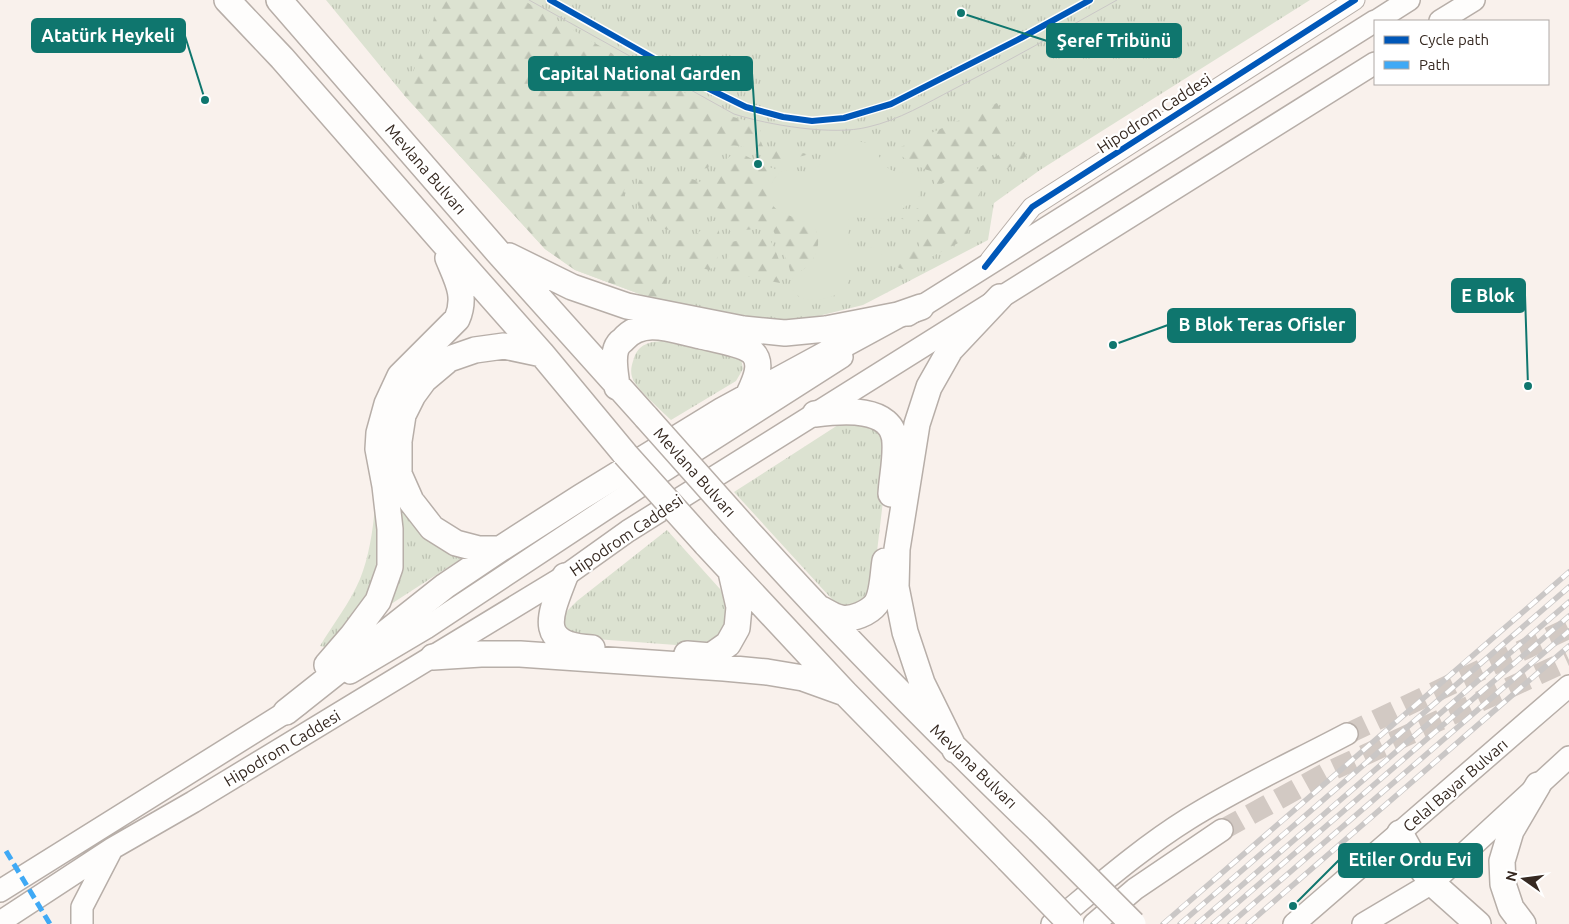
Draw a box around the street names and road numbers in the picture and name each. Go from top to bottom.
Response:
street label: Hipodrom Caddesi [1094,69,1214,157]
street label: Mevlana Bulvarı [382,120,470,218]
street label: Mevlana Bulvarı [650,424,740,520]
street label: Hipodrom Caddesi [566,491,686,579]
street label: Hipodrom Caddesi [221,706,343,790]
street label: Mevlana Bulvarı [927,720,1021,812]
street label: Celal Bayar Bulvarı [1399,735,1511,835]

